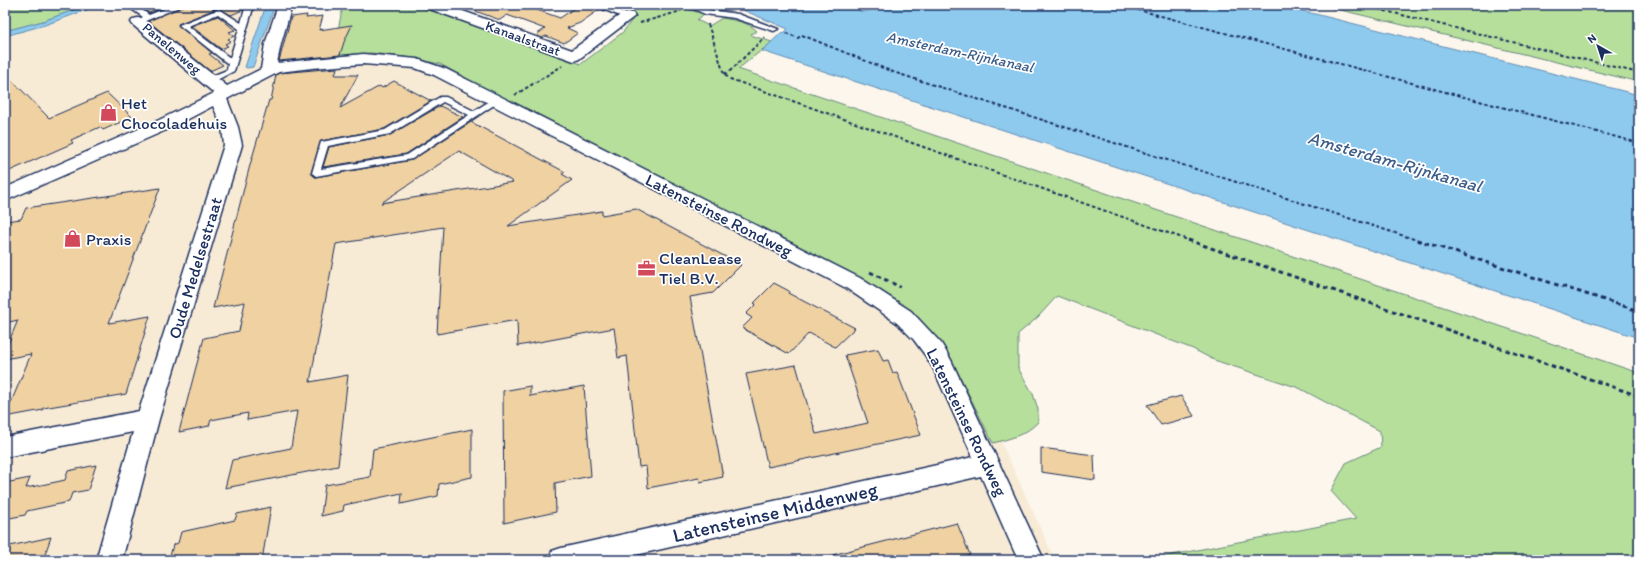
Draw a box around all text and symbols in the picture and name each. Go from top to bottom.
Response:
street label: Kanaalstraat [483,17,563,60]
street label: Panelenweg [139,19,205,78]
north arrow [1578,26,1618,66]
water label: Amsterdam-Rijnkanaal [885,28,1037,77]
text: N [1585,31,1599,46]
place label: Het Chocoladehuis [121,93,227,133]
shop icon: Het Chocoladehuis [98,103,118,123]
water label: Amsterdam-Rijnkanaal [1306,127,1486,198]
street label: Latensteinse Rondweg [642,169,796,261]
street label: Oude Medelsestraat [164,194,226,341]
shop icon: Praxis [63,229,83,249]
place label: Praxis [86,229,131,249]
place label: CleanLease Tiel B.V. [659,248,742,288]
office icon: CleanLease Tiel B.V. [636,258,656,278]
street label: Latensteinse Rondweg [922,345,1012,499]
street label: Latensteinse Middenweg [670,477,881,547]

